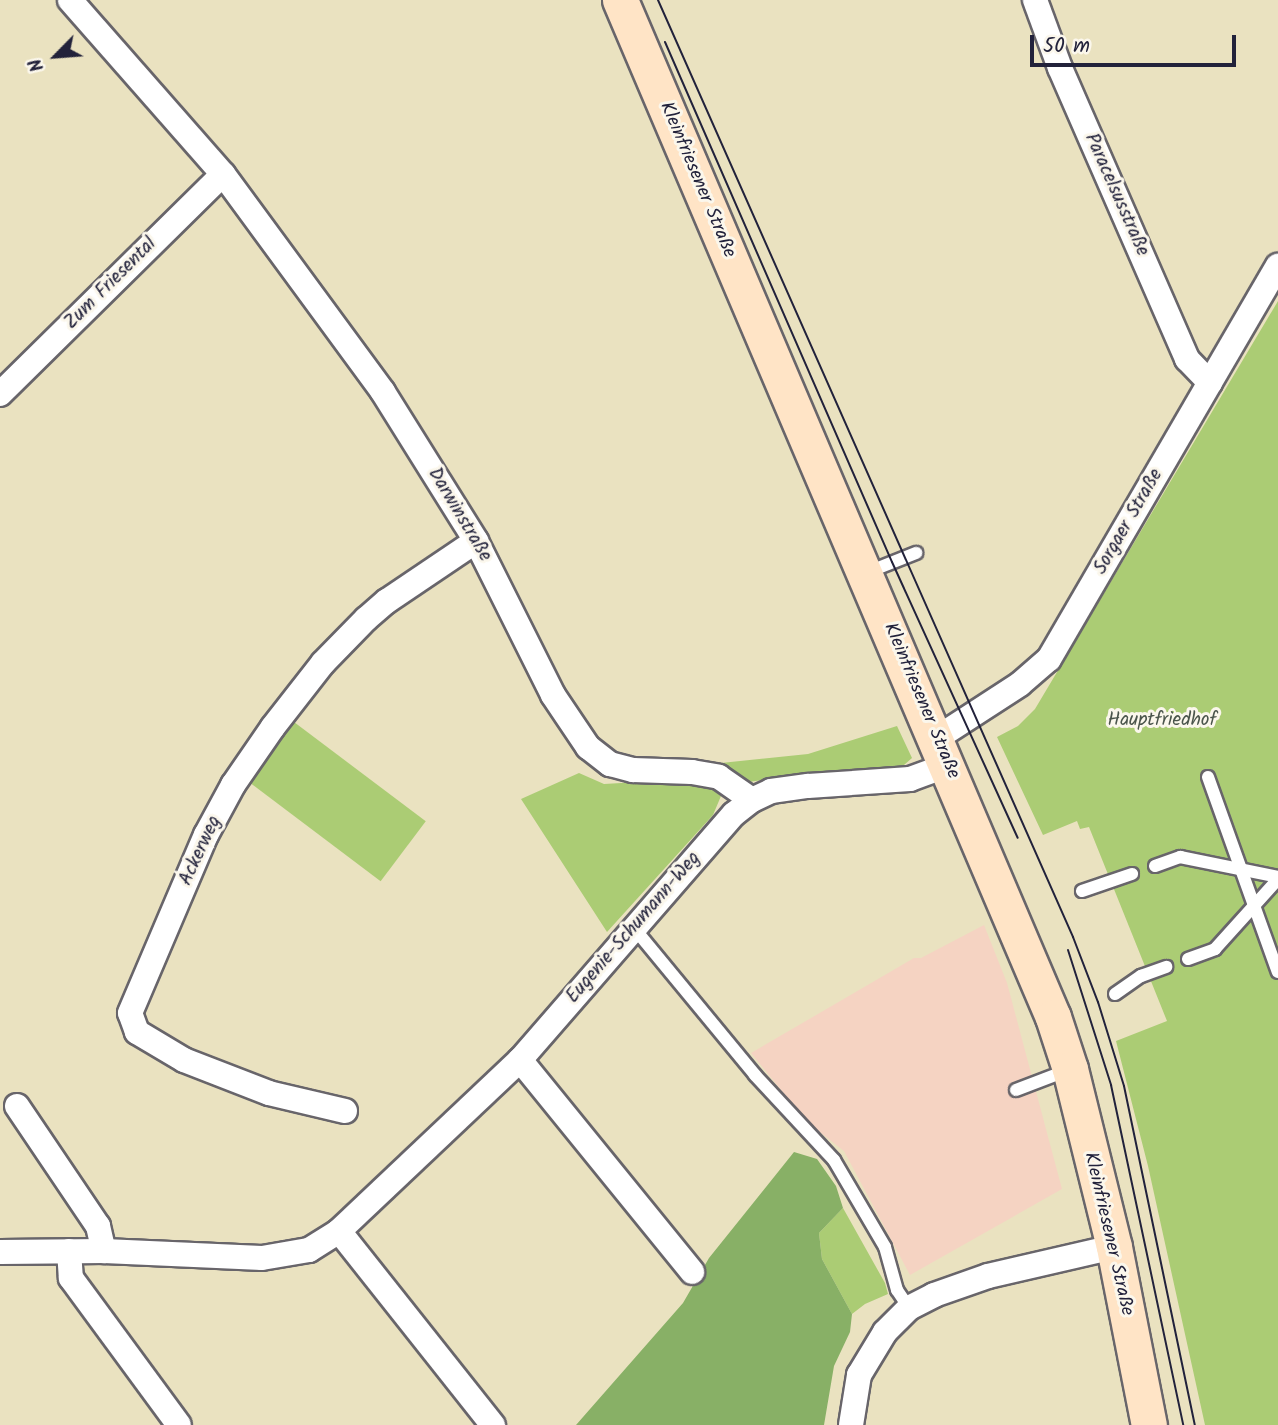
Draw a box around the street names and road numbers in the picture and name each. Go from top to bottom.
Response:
street label: Kleinfriesener Straße [654,99,740,261]
street label: Paracelsusstraße [1079,130,1153,260]
street label: Zum Friesental [60,233,162,335]
street label: Darwinstraße [422,464,496,566]
street label: Sorgaer Straße [1090,465,1168,579]
street label: Kleinfriesener Straße [878,620,964,782]
street label: Ackerweg [175,813,227,889]
street label: Eugenie-Schumann-Weg [562,848,706,1008]
street label: Kleinfriesener Straße [1078,1150,1138,1318]

